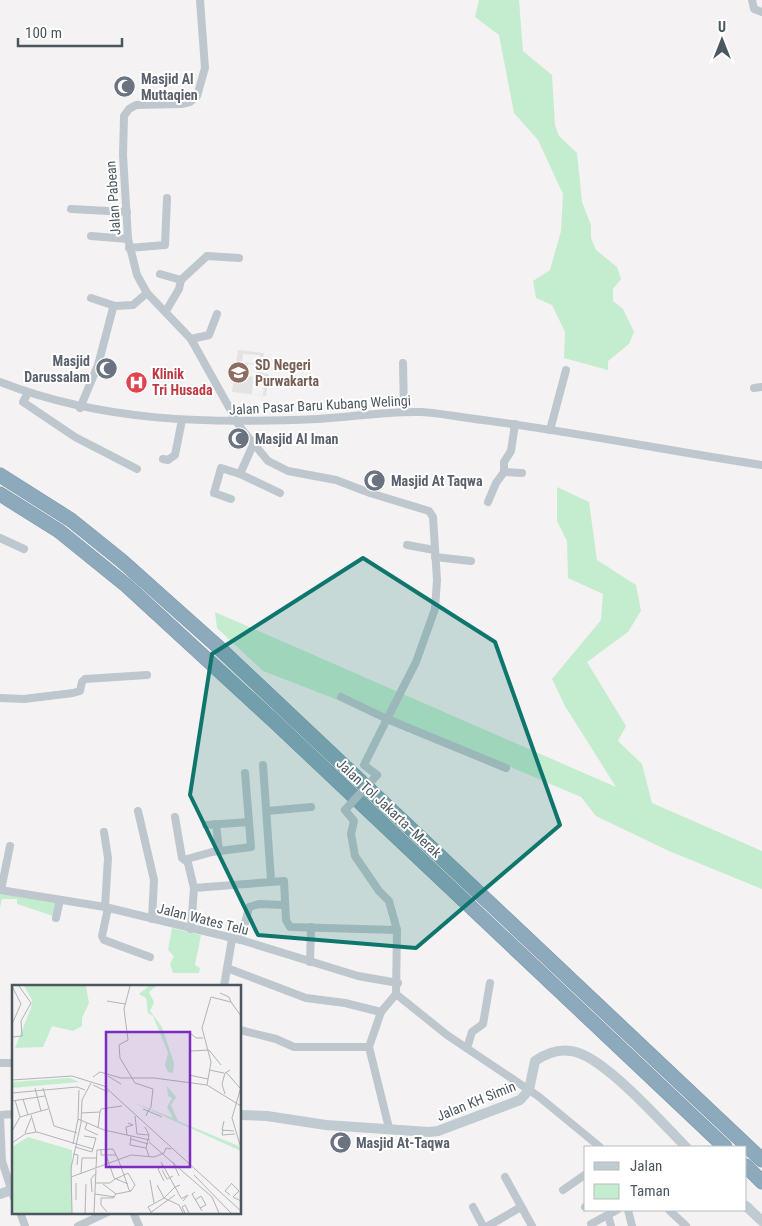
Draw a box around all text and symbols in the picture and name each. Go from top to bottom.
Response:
scale bar [18,15,121,47]
north arrow [697,15,747,65]
text: U [718,19,726,35]
text: 100 m [25,24,62,42]
place label: Masjid Al Muttaqien [141,71,198,103]
mosque icon: Masjid Al Muttaqien [113,75,137,99]
street label: Jalan Pabean [102,160,124,236]
place label: Masjid Darussalam [24,353,90,385]
mosque icon: Masjid Darussalam [94,357,118,381]
place label: SD Negeri Purwakarta [255,357,320,389]
school or university icon: SD Negeri Purwakarta [227,361,251,385]
place label: Klinik Tri Husada [152,366,213,398]
hospital icon: Klinik Tri Husada [124,370,148,394]
street label: Jalan Pasar Baru Kubang Welingi [229,392,411,418]
mosque icon: Masjid Al Iman [227,427,251,451]
place label: Masjid Al Iman [255,431,339,447]
mosque icon: Masjid At Taqwa [363,469,387,493]
place label: Masjid At Taqwa [391,473,483,489]
street label: Jalan Tol Jakarta–Merak [333,755,445,861]
street label: Jalan Wates Telu [156,900,250,938]
inset map [12,985,241,1214]
street label: Jalan KH Simin [434,1078,518,1124]
mosque icon: Masjid At-Taqwa [328,1131,352,1155]
place label: Masjid At-Taqwa [356,1135,450,1151]
legend [584,1146,747,1211]
text: Jalan [630,1157,662,1175]
text: Taman [630,1182,670,1200]

